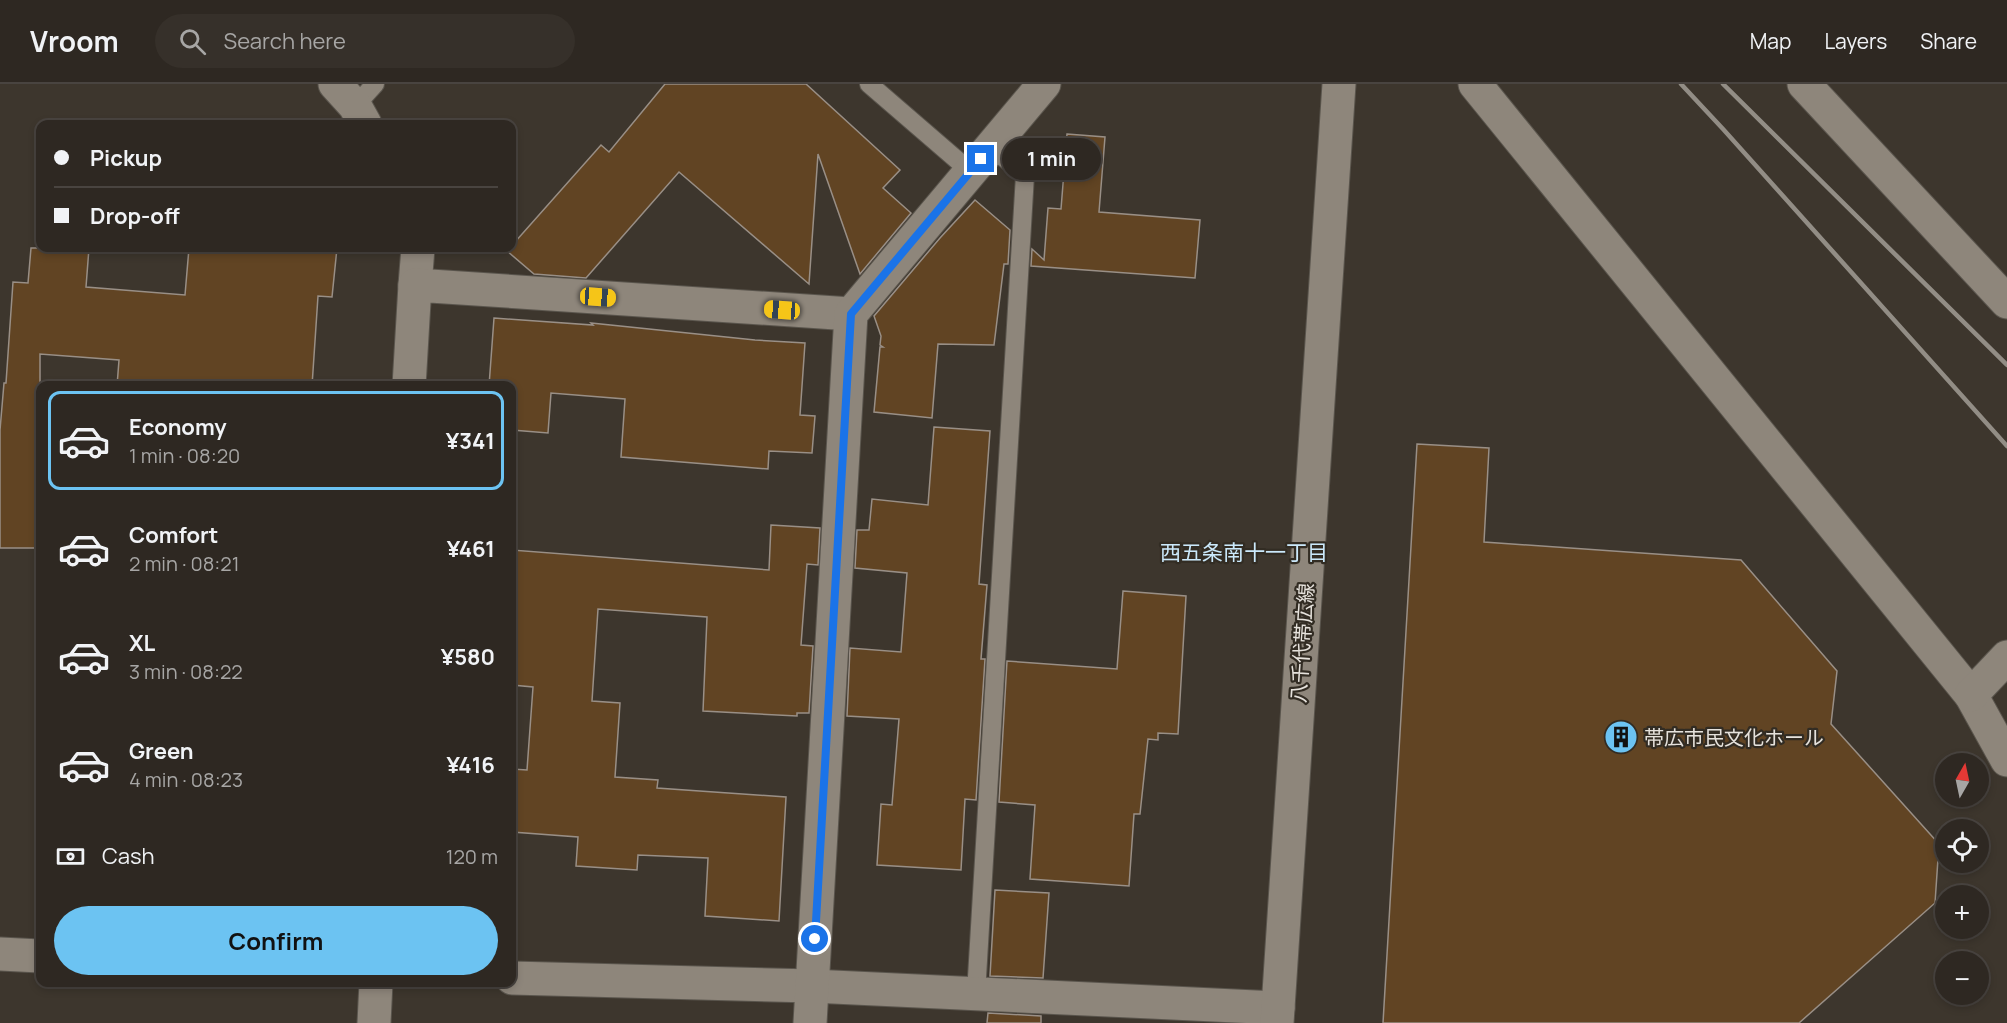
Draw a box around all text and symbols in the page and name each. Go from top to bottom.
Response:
search box [155,14,575,68]
text: Vroom [30,22,119,60]
icon: search [176,25,209,58]
text: Search here [224,26,346,56]
text: Map [1750,27,1791,55]
text: Layers [1824,27,1887,55]
text: Share [1920,27,1977,55]
callout: 1 min [1002,138,1101,180]
text: Pickup [90,143,162,173]
route end [967,145,994,172]
text: 1 min [1027,145,1076,172]
text: Drop-off [90,201,180,231]
car [579,287,617,307]
car [763,300,801,320]
text: Economy [129,412,227,442]
icon: car [57,414,111,468]
text: ¥341 [446,426,495,456]
text: 1 min · 08:20 [129,442,240,469]
text: Comfort [129,520,218,550]
icon: car [57,522,111,576]
text: ¥461 [447,534,495,564]
district label: 西五条南十一丁目 [1160,538,1328,566]
text: 2 min · 08:21 [129,550,239,577]
street label: 八千代帯広線 [1284,582,1320,704]
text: XL [129,628,155,658]
icon: car [57,630,111,684]
text: ¥580 [441,642,495,672]
text: 3 min · 08:22 [129,658,243,685]
building icon: 帯広市民文化ホール [1603,719,1639,755]
place label: 帯広市民文化ホール [1644,724,1824,751]
text: Green [129,736,194,766]
icon: car [57,738,111,792]
text: ¥416 [446,750,495,780]
north arrow [1935,753,1989,807]
map controls [1935,753,1989,1005]
text: 4 min · 08:23 [129,766,243,793]
button: locate [1935,819,1989,873]
icon: cash [54,840,87,873]
text: Cash [102,841,155,871]
text: 120 m [446,843,498,870]
button: + [1935,885,1989,939]
button: Confirm [54,906,498,975]
route start [801,925,828,952]
button: − [1935,951,1989,1005]

